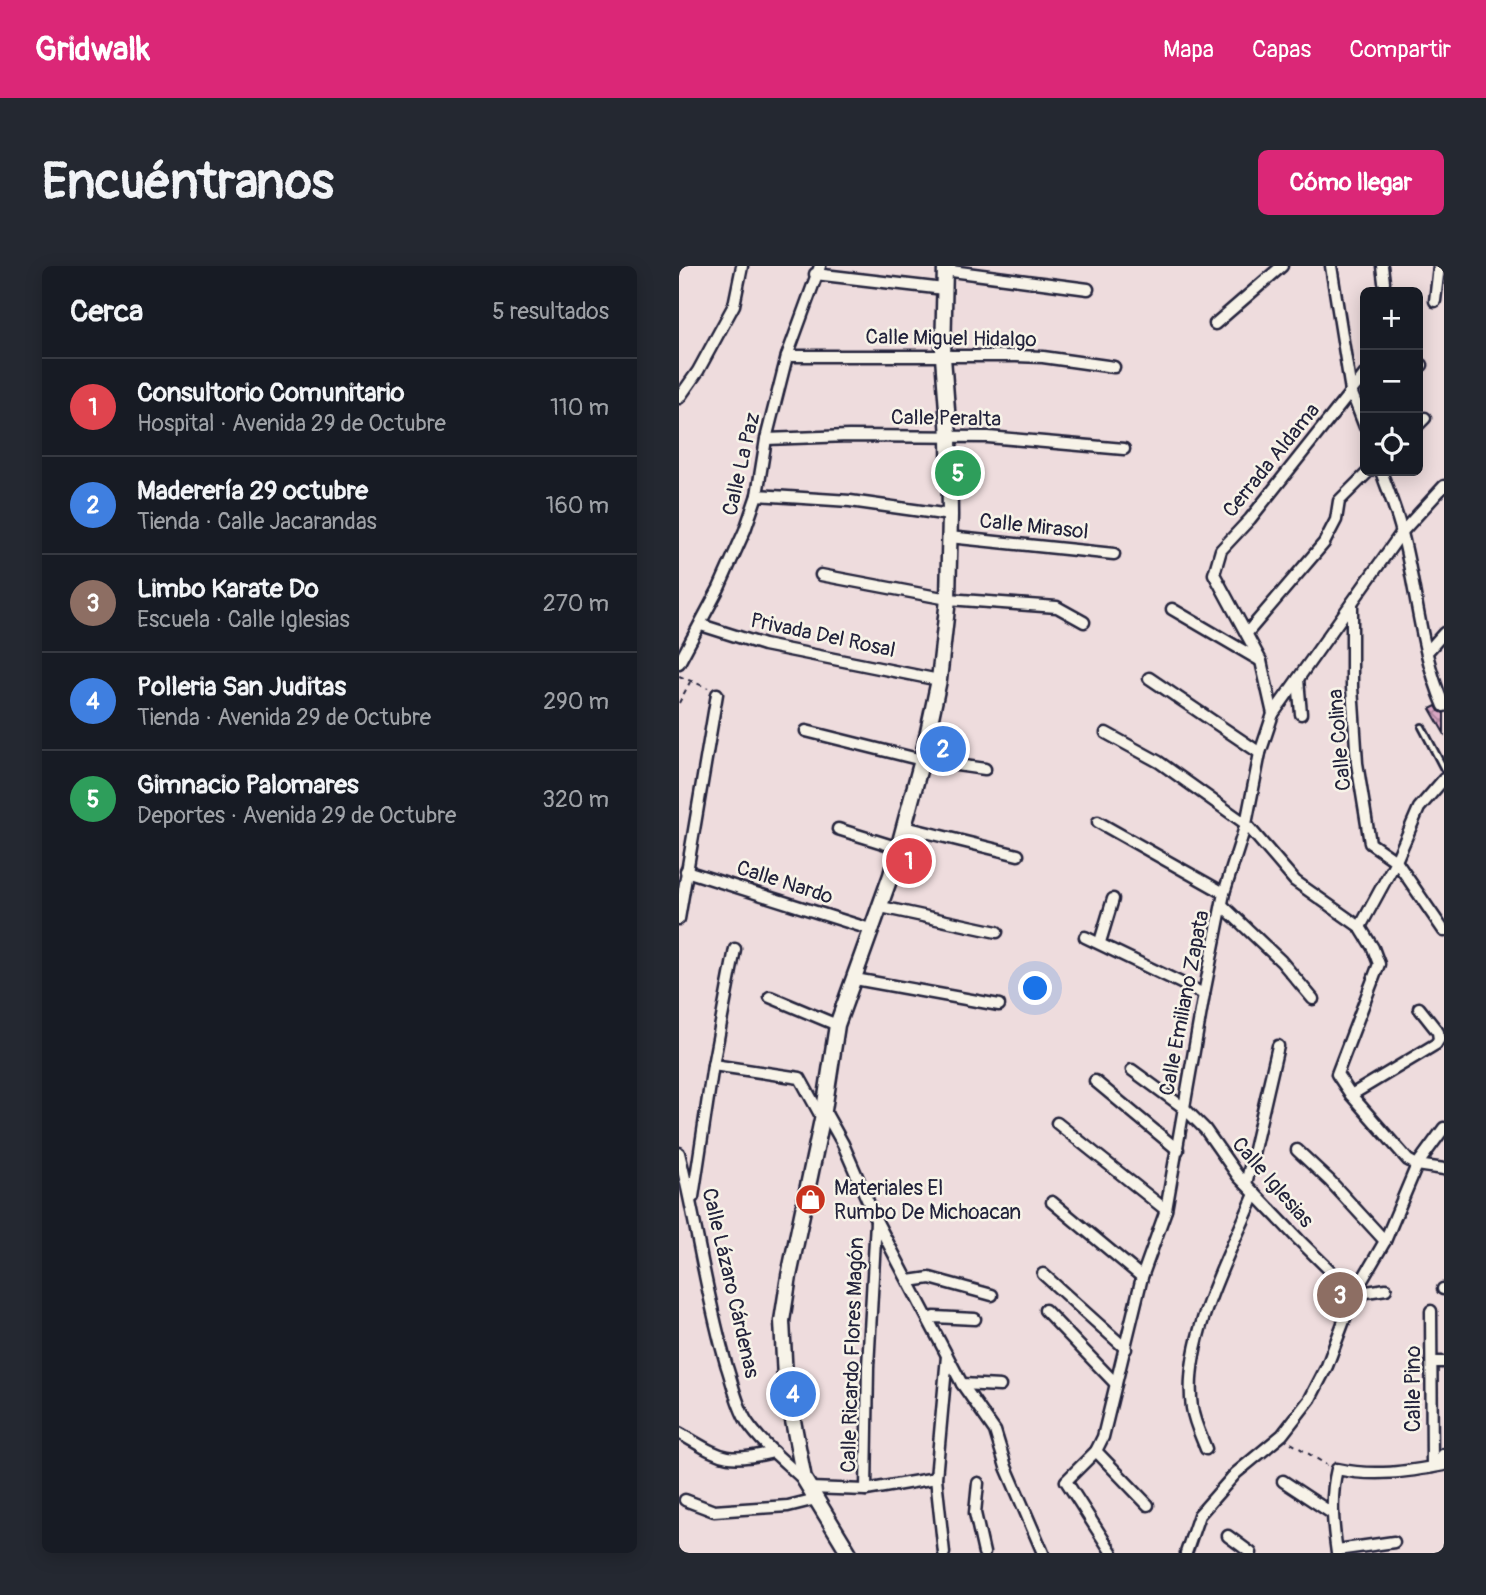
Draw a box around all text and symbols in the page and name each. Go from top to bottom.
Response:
text: Gridwalk [35,29,150,70]
text: Mapa [1163,35,1214,64]
text: Capas [1252,35,1311,64]
text: Compartir [1349,35,1451,64]
button: Cómo llegar [1258,150,1444,215]
text: Encuéntranos [42,152,334,213]
map controls [1360,287,1423,476]
button: + [1360,287,1423,350]
text: Cerca [70,293,143,330]
text: 5 resultados [492,297,609,326]
street label: Calle Miguel Hidalgo [865,324,1037,353]
button: − [1360,350,1423,413]
text: Consultorio Comunitario [137,377,404,409]
text: 1 [89,393,98,422]
text: 110 m [550,393,609,422]
street label: Cerrada Aldama [1217,398,1326,523]
street label: Calle Peralta [891,404,1001,433]
text: Hospital · Avenida 29 de Octubre [137,409,446,438]
street label: Calle La Paz [716,410,766,518]
button: locate [1360,413,1423,476]
pin: 5 [935,447,981,499]
text: Maderería 29 octubre [137,475,368,507]
text: 2 [87,491,99,520]
text: 160 m [545,491,609,520]
text: Tienda · Calle Jacarandas [137,507,377,536]
street label: Calle Mirasol [978,507,1090,546]
text: Limbo Karate Do [137,573,319,605]
text: 3 [87,589,99,618]
text: 270 m [543,589,609,618]
text: Escuela · Calle Iglesias [137,605,350,634]
street label: Privada Del Rosal [748,607,898,664]
text: Polleria San Juditas [137,671,346,703]
text: 4 [86,687,100,716]
text: 290 m [543,687,609,716]
street label: Calle Colina [1322,688,1357,792]
text: Tienda · Avenida 29 de Octubre [137,703,431,732]
pin: 2 [920,723,966,775]
text: Gimnacio Palomares [137,769,359,801]
text: 5 [87,785,99,814]
text: 320 m [542,785,609,814]
text: Deportes · Avenida 29 de Octubre [137,801,456,830]
pin: 1 [886,835,932,887]
street label: Calle Nardo [733,854,836,911]
street label: Calle Emiliano Zapata [1153,908,1216,1098]
your location [1018,971,1052,1005]
street label: Calle Iglesias [1226,1131,1320,1234]
place label: Materiales El Rumbo De Michoacan [834,1175,1021,1226]
shop icon: Materiales El Rumbo De Michoacan [794,1183,828,1217]
street label: Calle Lázaro Cárdenas [696,1185,766,1381]
street label: Calle Ricardo Flores Magón [835,1237,870,1473]
pin: 3 [1317,1269,1363,1321]
street label: Calle Pino [1400,1346,1427,1432]
pin: 4 [770,1368,816,1420]

